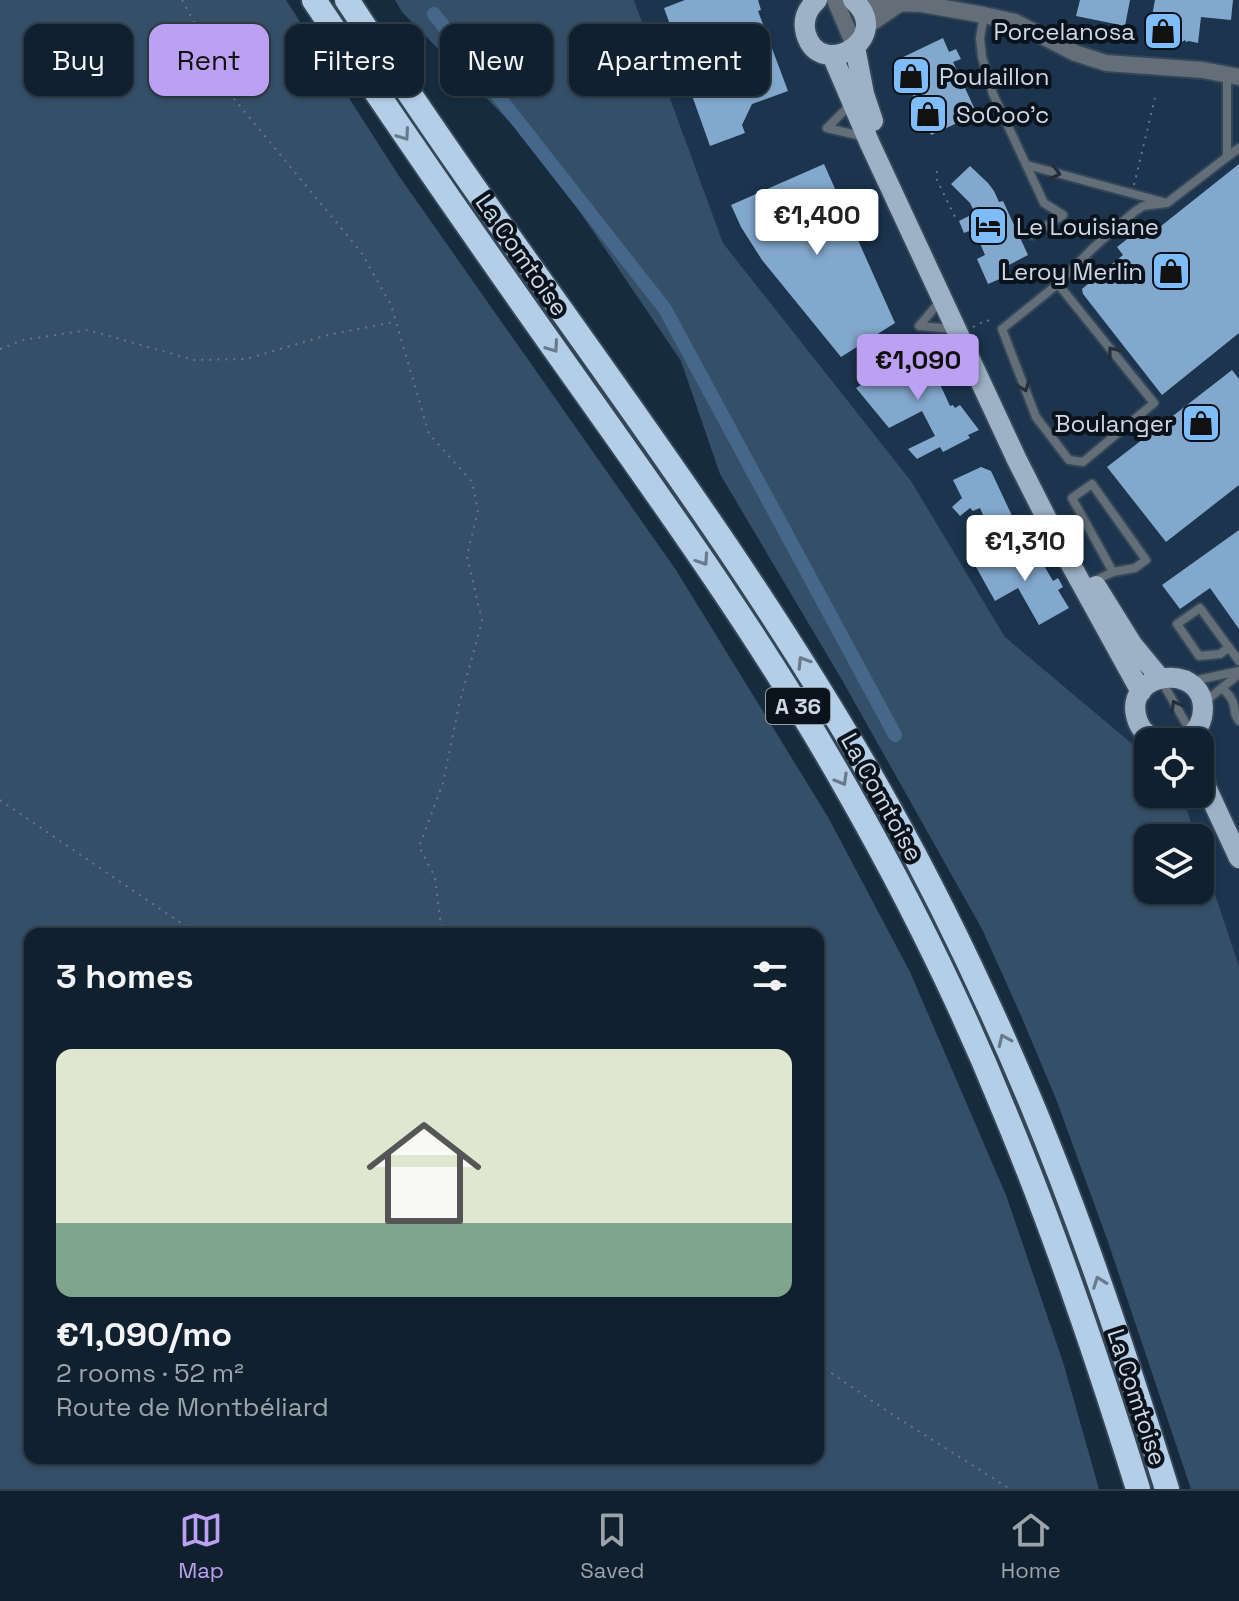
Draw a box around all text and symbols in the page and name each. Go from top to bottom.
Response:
shop icon: Porcelanosa [1142,10,1184,52]
place label: Porcelanosa [993,16,1135,47]
chip: Buy [24,24,133,96]
chip: Rent [149,24,269,96]
chip: Filters [285,24,424,96]
chip: New [440,24,553,96]
chip: Apartment [569,24,770,96]
shop icon: Poulaillon [890,55,932,97]
place label: Poulaillon [939,61,1049,92]
shop icon: SoCoo'c [907,93,949,135]
place label: SoCoo'c [956,99,1049,130]
one-way arrow [394,126,409,140]
one-way arrow [1047,164,1061,180]
street label: La Comtoise [469,188,575,322]
pin: €1,400 [752,189,882,257]
text: €1,400 [773,198,861,232]
hotel icon: Le Louisiane [967,205,1009,247]
place label: Le Louisiane [1016,211,1159,242]
shop icon: Leroy Merlin [1150,250,1192,292]
place label: Leroy Merlin [1001,256,1143,287]
pin: €1,090 [853,334,983,402]
one-way arrow [543,339,558,353]
text: €1,090 [875,343,961,377]
one-way arrow [1108,347,1123,361]
one-way arrow [1014,378,1031,392]
shop icon: Boulanger [1180,402,1222,444]
place label: Boulanger [1055,408,1173,439]
pin: €1,310 [960,515,1090,583]
text: €1,310 [985,524,1065,558]
one-way arrow [693,552,708,566]
one-way arrow [797,657,812,671]
road number: A 36 [766,688,830,724]
one-way arrow [1170,700,1186,715]
street label: La Comtoise [834,727,930,867]
map controls [1134,728,1214,904]
button: locate [1134,728,1214,808]
one-way arrow [832,771,848,786]
button: layers [1134,824,1214,904]
icon: filters [748,954,792,998]
text: 3 homes [56,955,194,998]
one-way arrow [998,1034,1014,1048]
icon: home [352,1101,496,1245]
one-way arrow [1093,1276,1109,1290]
text: €1,090/mo [56,1313,232,1356]
street label: La Comtoise [1100,1325,1174,1469]
text: 2 rooms · 52 m² [56,1356,244,1390]
text: Route de Montbéliard [56,1390,329,1424]
tab: Map [178,1508,224,1584]
tab: Saved [580,1508,645,1584]
tab: Home [1001,1508,1061,1584]

